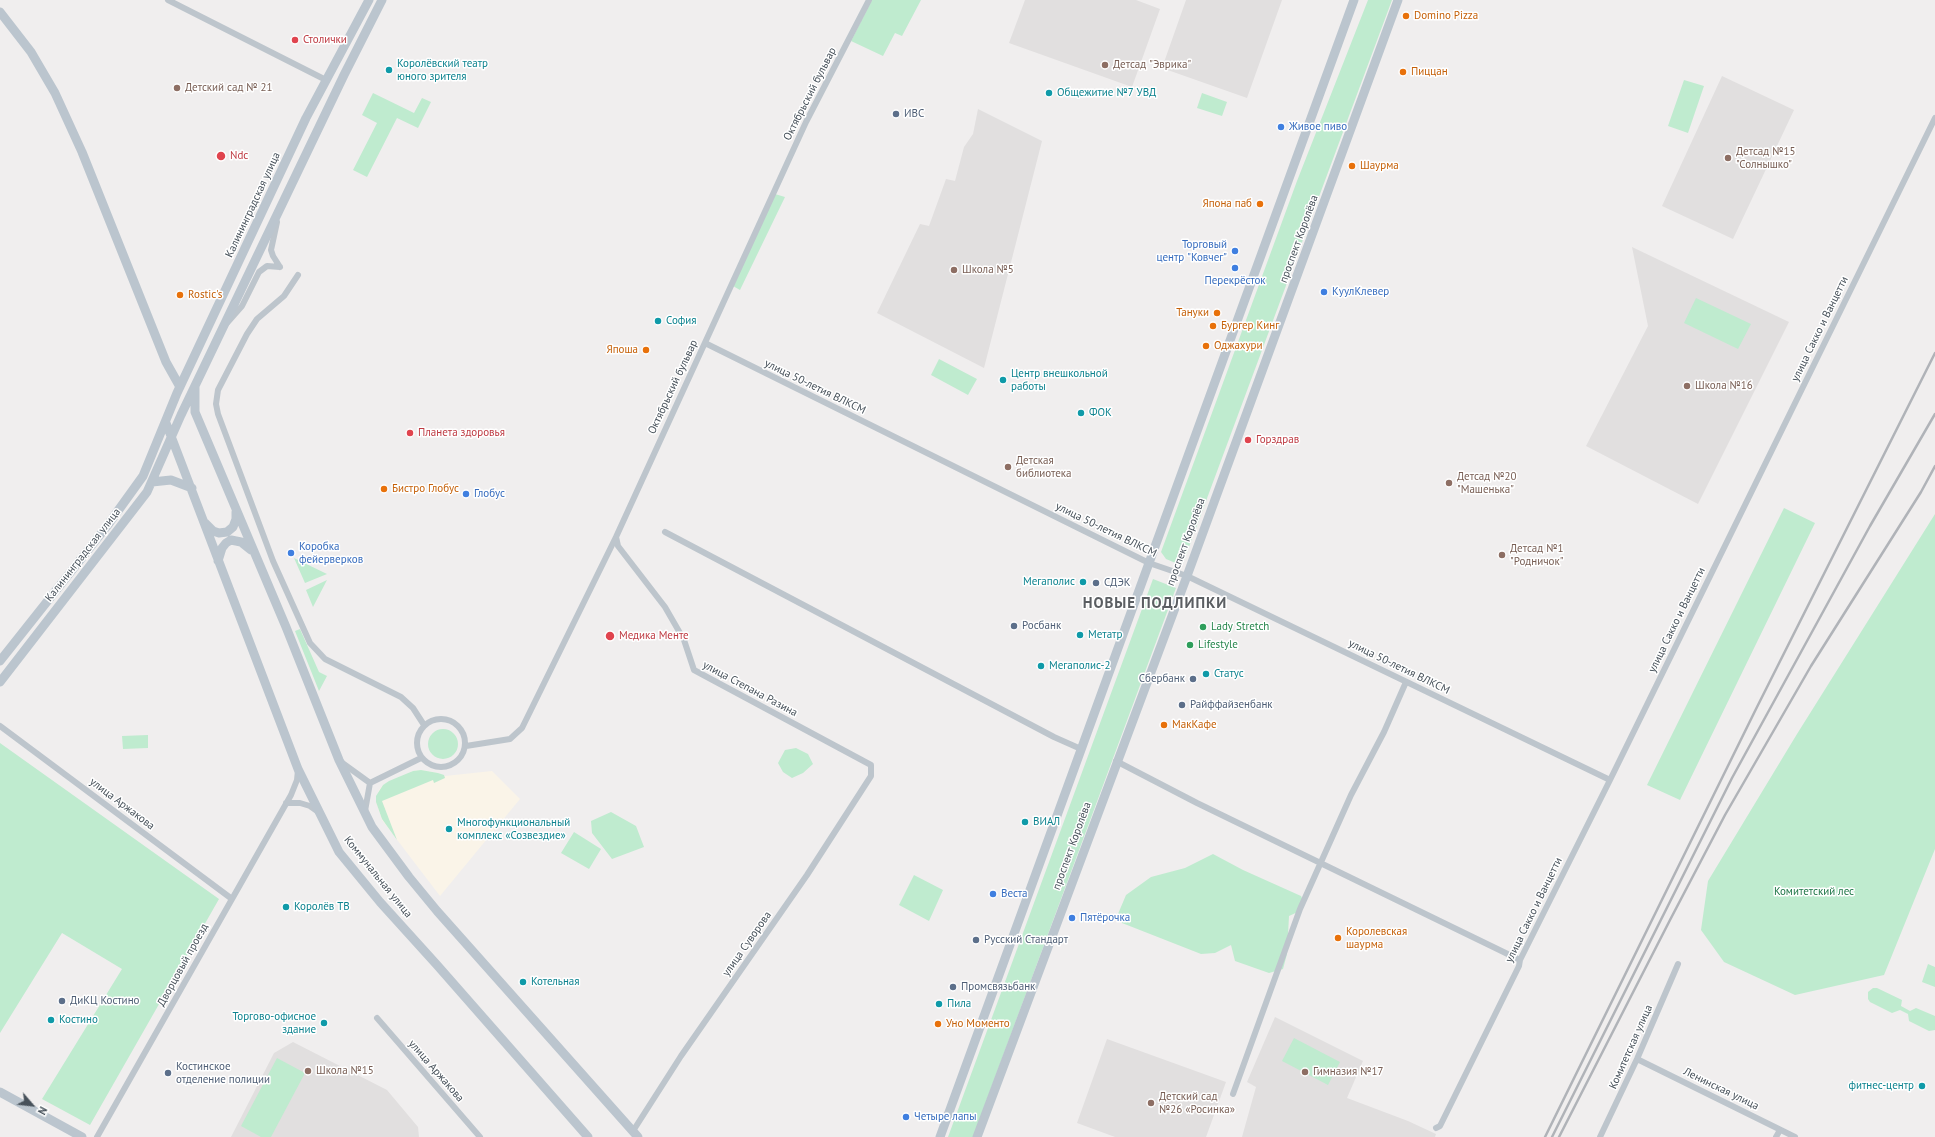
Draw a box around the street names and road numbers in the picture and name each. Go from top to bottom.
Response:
street label: Октябрьский бульвар [781,45,839,143]
street label: Калининградская улица [223,150,283,260]
street label: проспект Королёва [1277,193,1321,285]
street label: улица Сакко и Ванцетти [1789,274,1851,384]
street label: Октябрьский бульвар [645,338,701,436]
street label: улица 50-летия ВЛКСМ [762,357,868,417]
street label: проспект Королёва [1164,496,1208,588]
street label: улица 50-летия ВЛКСМ [1053,500,1159,560]
street label: Калининградская улица [42,506,124,604]
street label: улица Сакко и Ванцетти [1646,565,1708,675]
street label: улица 50-летия ВЛКСМ [1346,637,1452,697]
street label: улица Степана Разина [700,658,800,720]
street label: улица Аржакова [87,775,157,833]
street label: проспект Королёва [1050,800,1094,892]
street label: Коммунальная улица [341,834,415,920]
street label: улица Сакко и Ванцетти [1503,855,1565,965]
street label: улица Суворова [720,909,774,979]
street label: Дворцовый проезд [155,921,211,1009]
street label: Комитетская улица [1607,1003,1655,1091]
street label: улица Аржакова [405,1037,467,1105]
street label: Ленинская улица [1681,1065,1761,1113]

